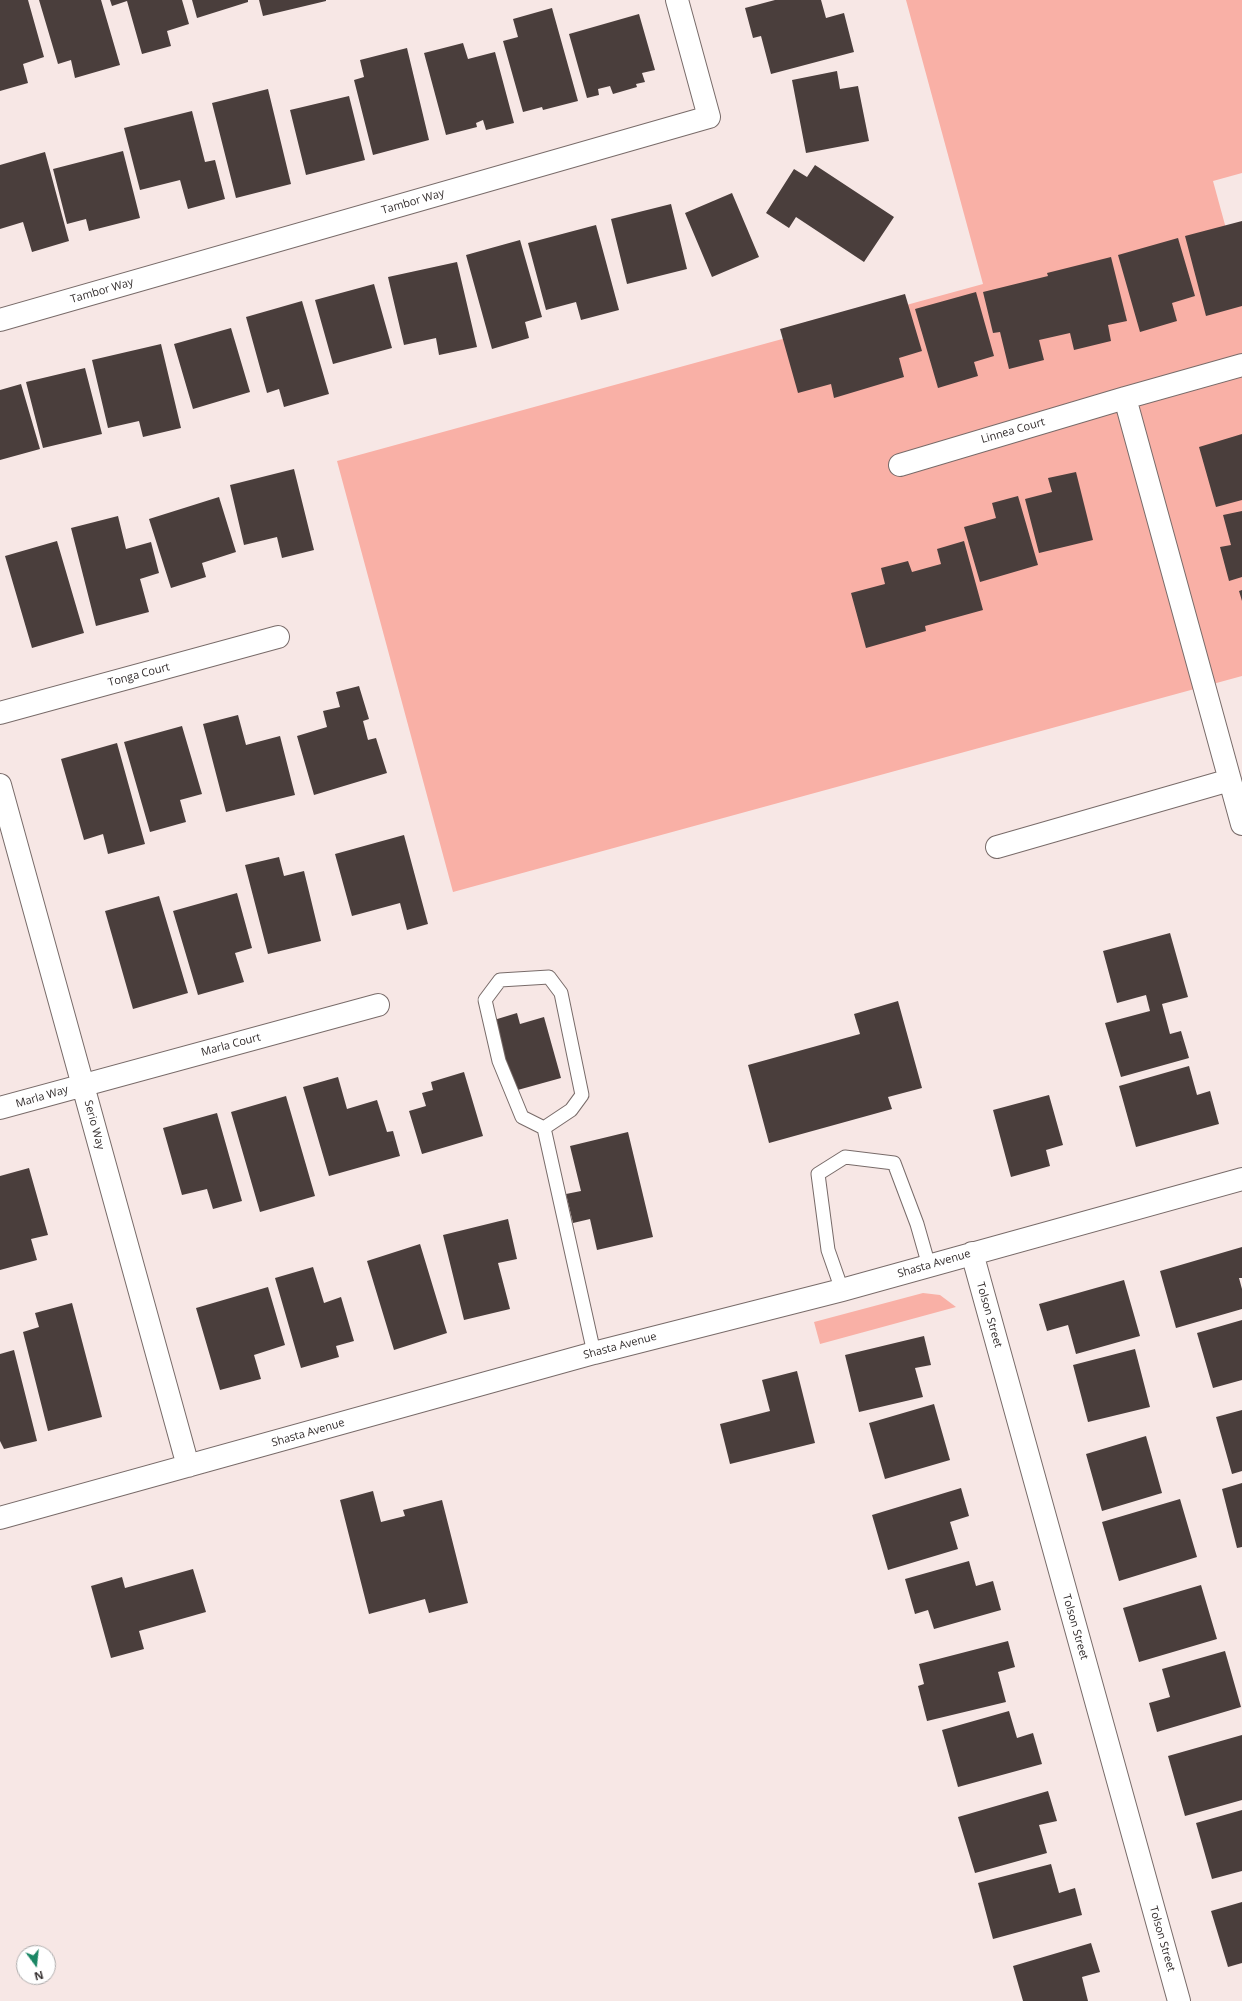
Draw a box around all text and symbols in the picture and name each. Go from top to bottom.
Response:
street label: Tambor Way [380,187,446,217]
street label: Tambor Way [69,276,135,306]
street label: Linnea Court [980,416,1046,446]
street label: Tonga Court [107,660,171,690]
street label: Marla Court [200,1031,262,1059]
street label: Marla Way [14,1083,70,1111]
street label: Serio Way [81,1099,107,1151]
street label: Shasta Avenue [896,1247,972,1281]
street label: Tolson Street [973,1281,1005,1349]
street label: Shasta Avenue [582,1330,658,1362]
street label: Shasta Avenue [270,1416,346,1450]
street label: Tolson Street [1059,1593,1091,1661]
street label: Tolson Street [1146,1905,1178,1973]
north arrow [16,1945,56,1985]
text: N [33,1968,45,1985]

